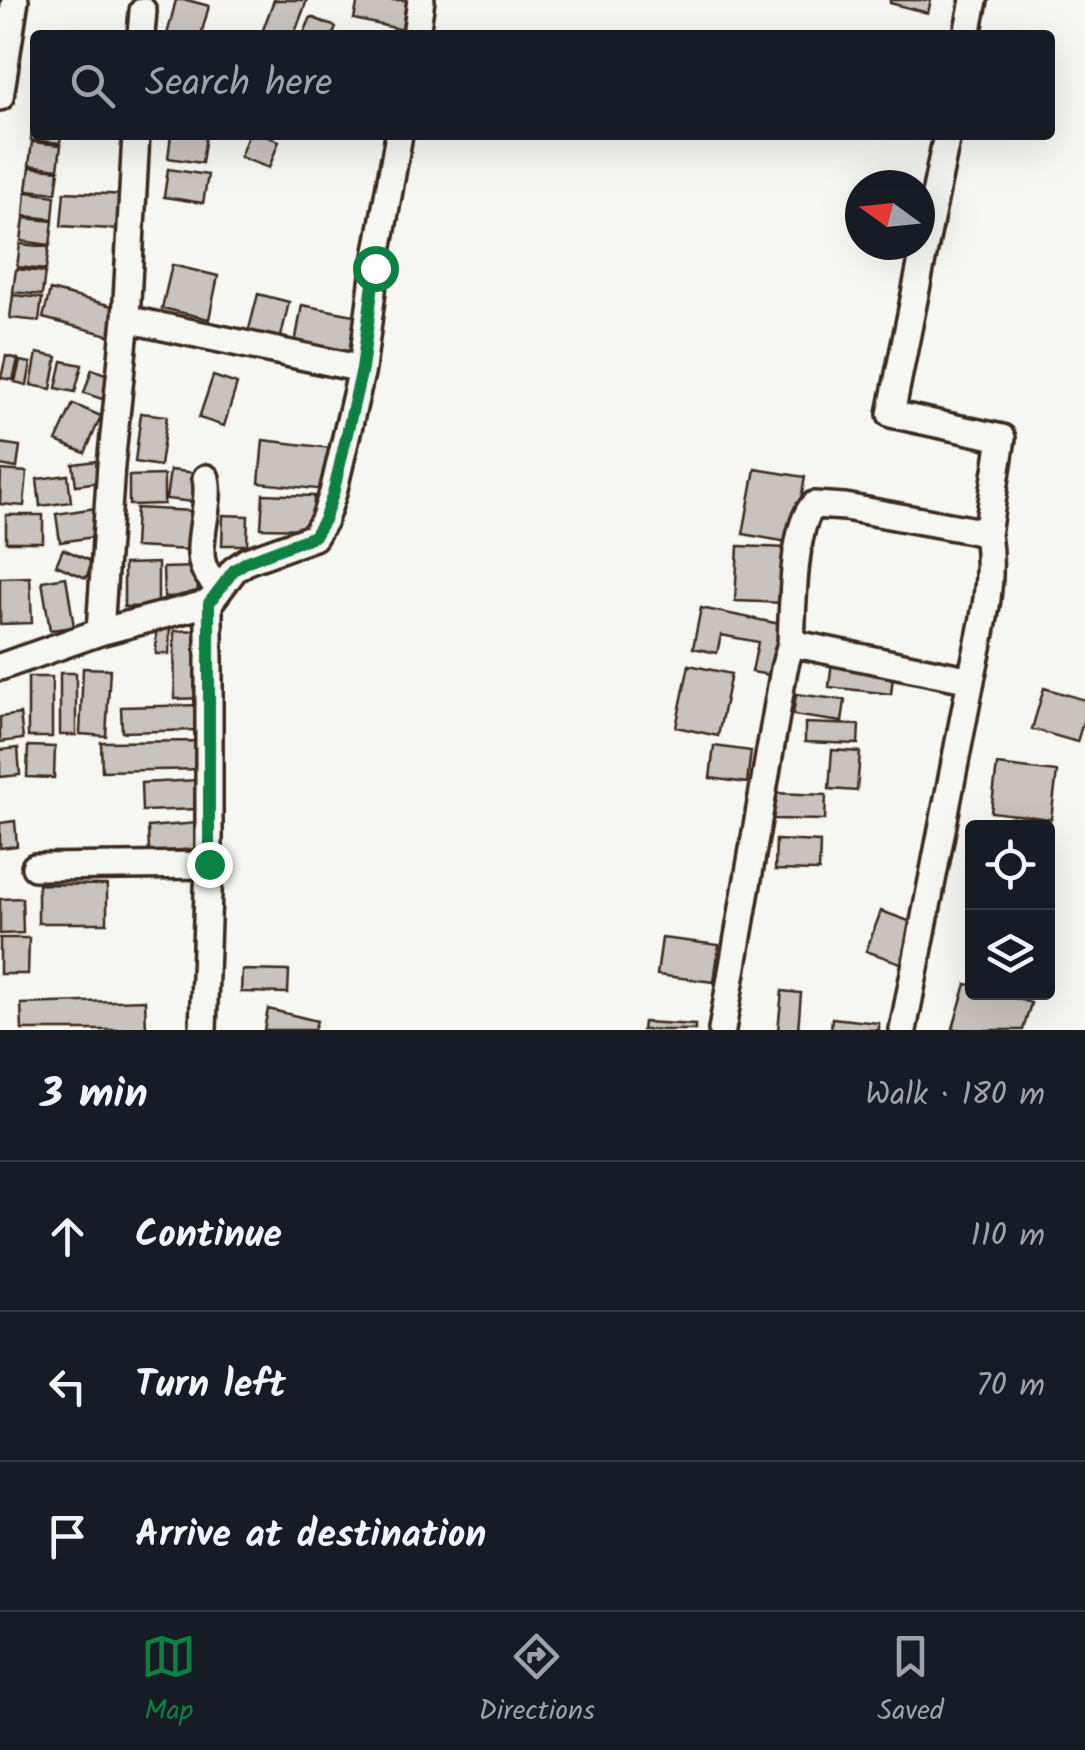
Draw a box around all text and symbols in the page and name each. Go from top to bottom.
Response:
search box [30,30,1055,140]
text: Search here [145,55,332,115]
icon: search [65,58,120,113]
north arrow [845,170,935,260]
route start [353,246,399,292]
map controls [965,820,1055,1000]
button: locate [965,820,1055,910]
route end [187,842,233,888]
button: layers [965,910,1055,1000]
text: 3 min [40,1062,148,1129]
text: Walk · 180 m [865,1070,1045,1121]
text: Continue [135,1206,282,1266]
icon: ahead [40,1209,95,1264]
text: 110 m [971,1211,1045,1262]
text: Turn left [135,1356,286,1416]
icon: left [40,1359,95,1414]
text: 70 m [976,1361,1045,1412]
text: Arrive at destination [135,1506,486,1566]
icon: arrive [40,1509,95,1564]
tab: Map [141,1629,196,1734]
tab: Directions [479,1629,595,1734]
tab: Saved [877,1629,944,1734]

